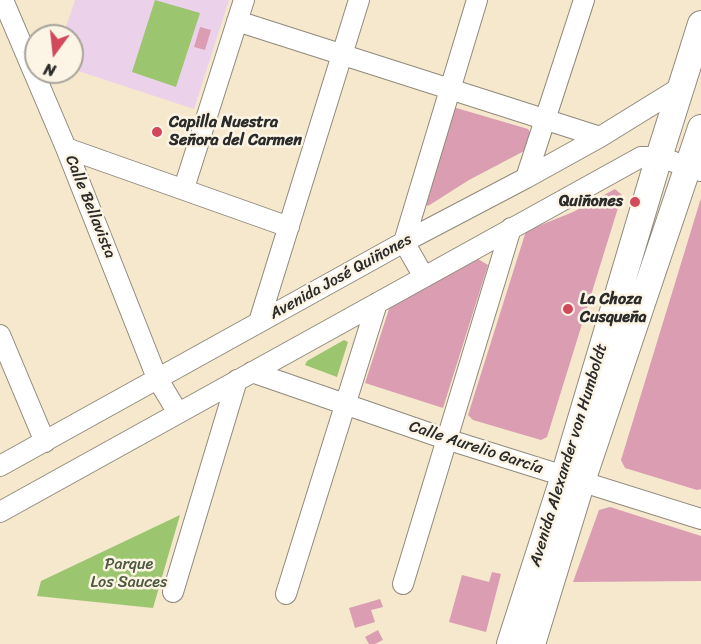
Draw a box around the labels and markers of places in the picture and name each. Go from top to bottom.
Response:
place label: Capilla Nuestra Señora del Carmen [169,113,302,151]
marker: Capilla Nuestra Señora del Carmen [150,125,164,139]
place label: Quiñones [559,192,623,212]
marker: Quiñones [628,195,642,209]
place label: La Choza Cusqueña [580,290,647,328]
marker: La Choza Cusqueña [561,302,575,316]

